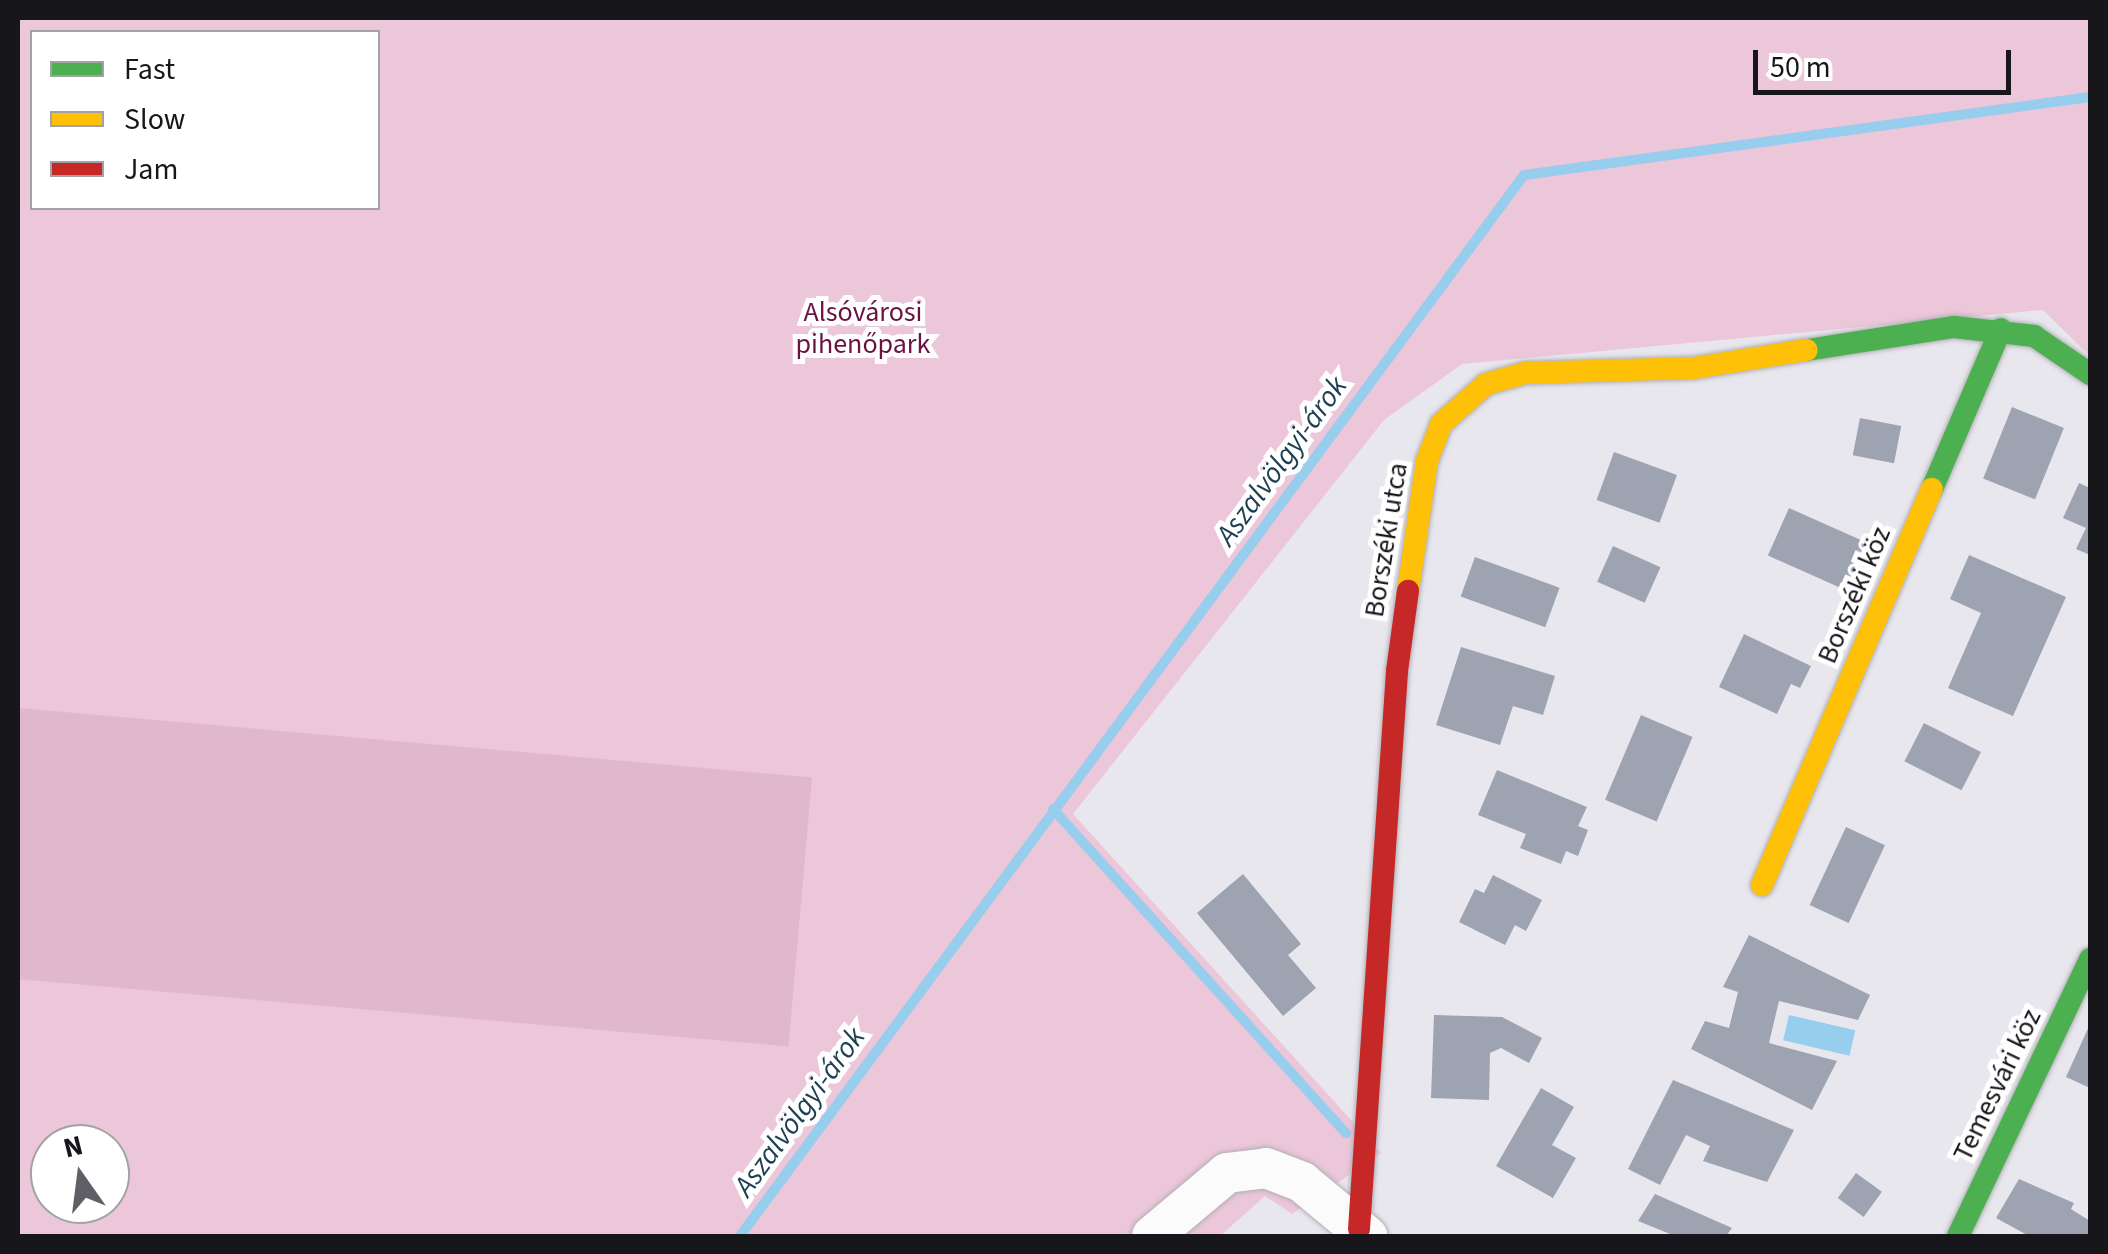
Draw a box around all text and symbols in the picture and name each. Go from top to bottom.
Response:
legend [30,30,380,210]
scale bar [1758,30,2016,92]
text: 50 m [1770,46,1831,89]
text: Fast [124,48,175,91]
text: Slow [124,98,185,141]
text: Jam [124,148,178,191]
park label: Alsóvárosi pihenőpark [796,295,930,361]
water label: Aszalvölgyi-árok [1209,369,1355,553]
street label: Borszéki utca [1357,460,1415,620]
street label: Borszéki köz [1810,522,1898,668]
street label: Temesvári köz [1946,1003,2048,1167]
water label: Aszalvölgyi-árok [727,1020,873,1204]
north arrow [30,1124,130,1224]
text: N [59,1125,87,1168]

